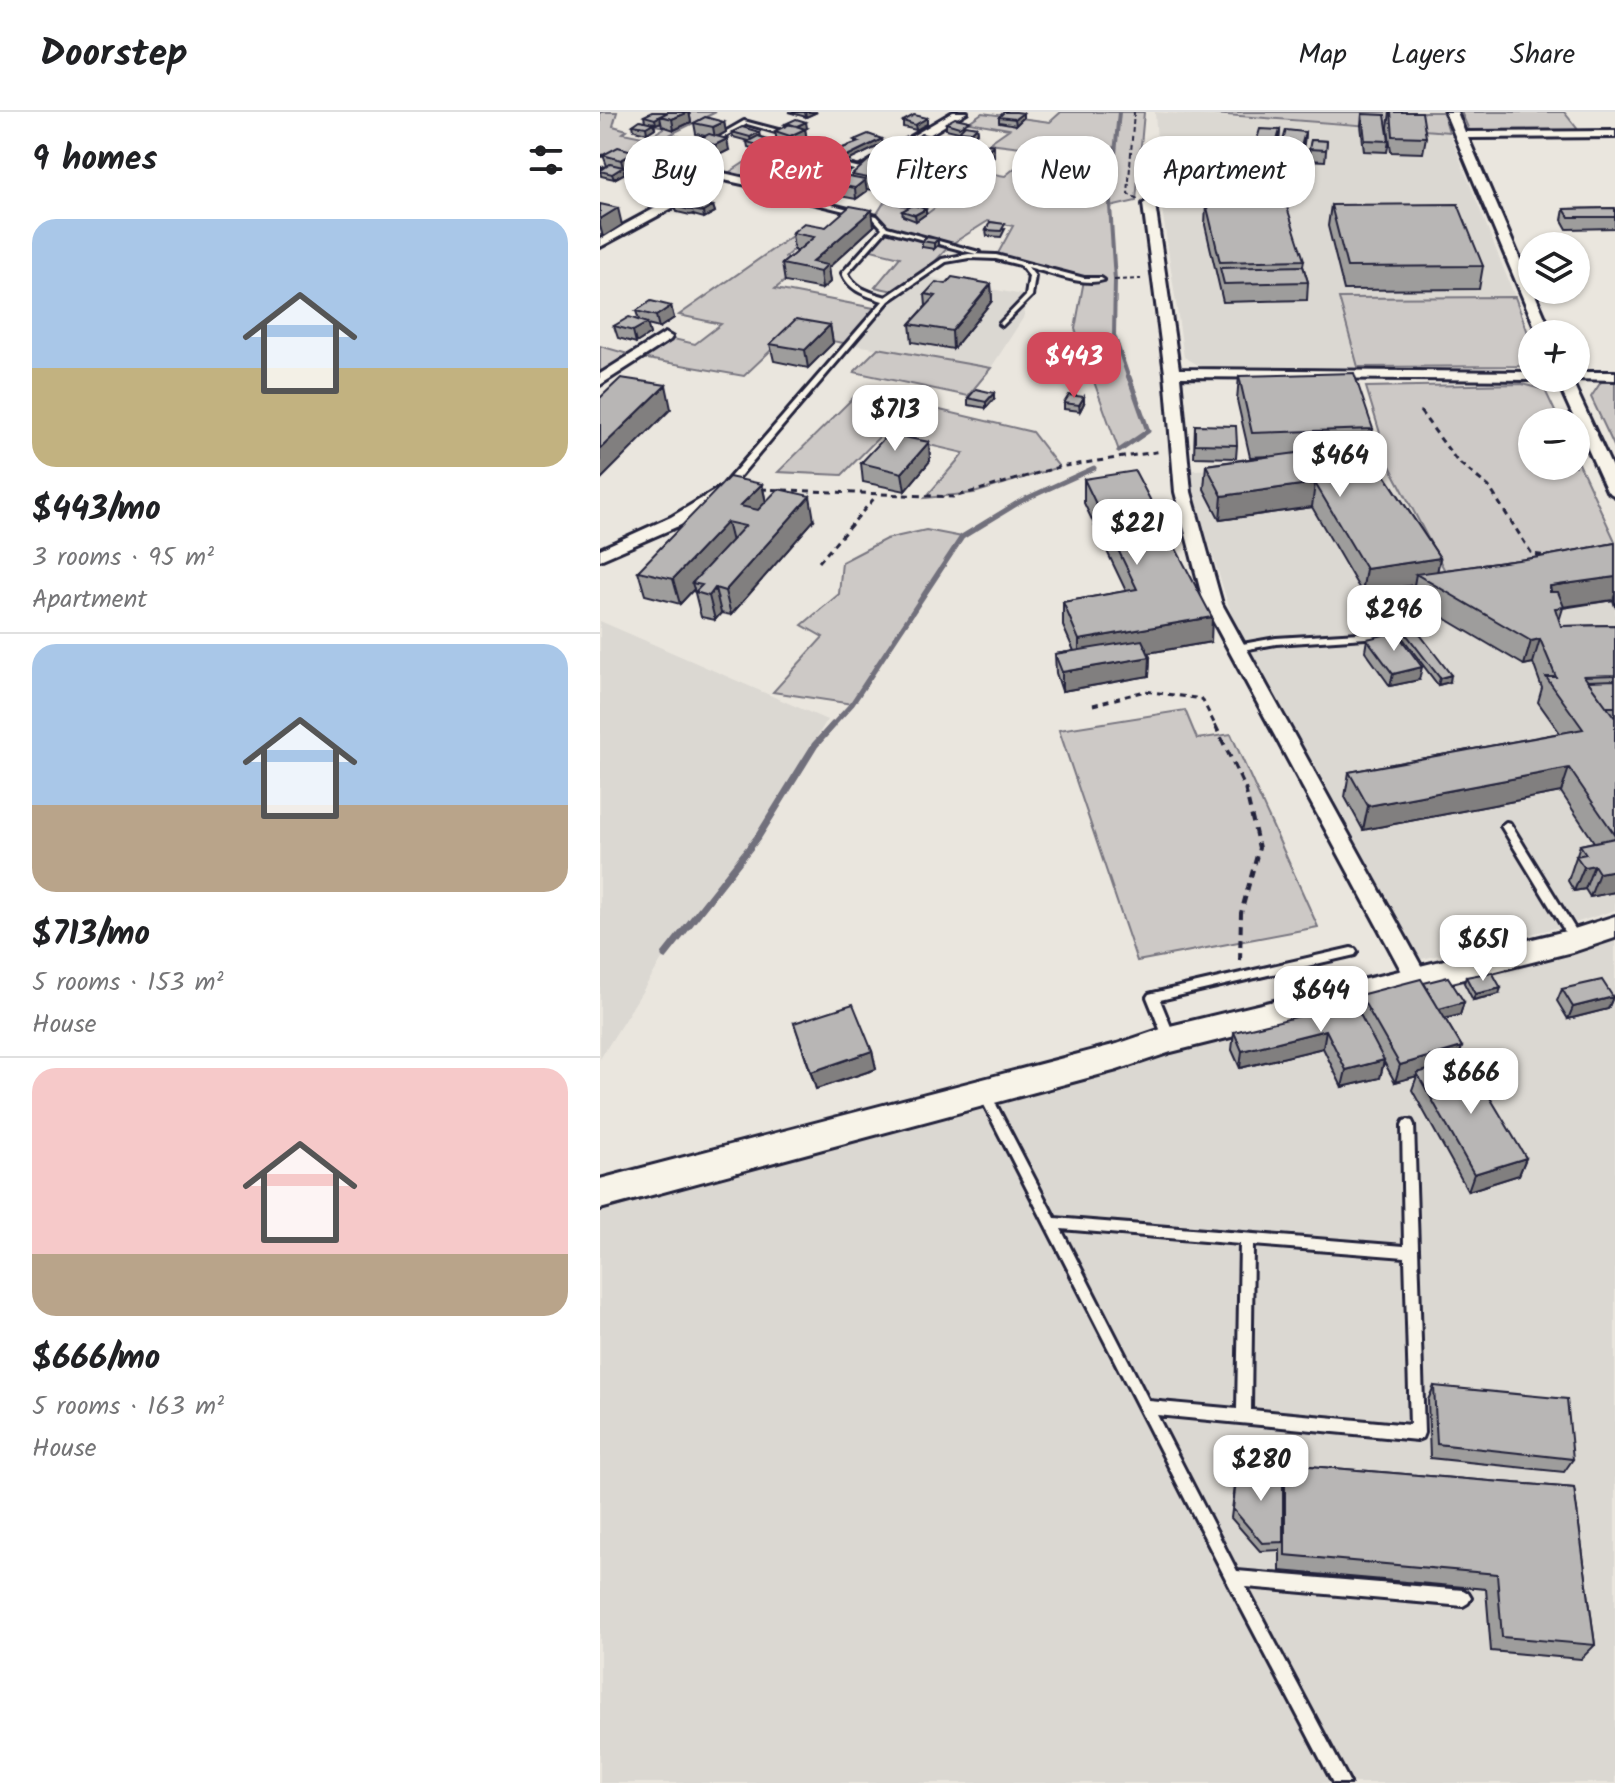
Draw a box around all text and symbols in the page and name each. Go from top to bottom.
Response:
text: Doorstep [40,25,188,85]
text: Map [1298,33,1347,78]
text: Layers [1391,33,1466,78]
text: Share [1510,33,1575,78]
text: 9 homes [32,133,157,187]
chip: Buy [624,136,724,208]
chip: Rent [740,136,851,208]
chip: Filters [867,136,996,208]
chip: New [1012,136,1118,208]
chip: Apartment [1134,136,1315,208]
icon: filters [524,138,568,182]
map controls [1518,232,1590,480]
button: layers [1518,232,1590,304]
icon: home [228,271,372,415]
button: + [1518,320,1590,392]
pin: $443 [1027,332,1121,400]
text: $443 [1045,337,1103,379]
pin: $713 [848,385,942,453]
text: $713 [870,390,920,432]
button: − [1518,408,1590,480]
pin: $464 [1293,431,1387,499]
text: $464 [1311,436,1369,478]
text: $443/mo [32,483,161,537]
pin: $221 [1090,499,1184,567]
text: $221 [1110,504,1164,546]
text: 3 rooms · 95 m² [32,537,214,579]
text: Apartment [32,579,147,621]
pin: $296 [1347,585,1441,653]
text: $296 [1365,590,1423,632]
icon: home [228,696,372,840]
text: $713/mo [32,908,150,962]
pin: $651 [1436,915,1530,983]
text: $651 [1458,920,1508,962]
text: 5 rooms · 153 m² [32,962,223,1004]
pin: $644 [1274,966,1368,1034]
text: $644 [1292,971,1350,1013]
text: House [32,1004,96,1046]
pin: $666 [1424,1048,1518,1116]
text: $666 [1442,1053,1500,1095]
icon: home [228,1120,372,1264]
text: $666/mo [32,1332,160,1386]
text: 5 rooms · 163 m² [32,1386,224,1428]
text: House [32,1428,96,1470]
pin: $280 [1214,1435,1308,1503]
text: $280 [1231,1440,1291,1482]

